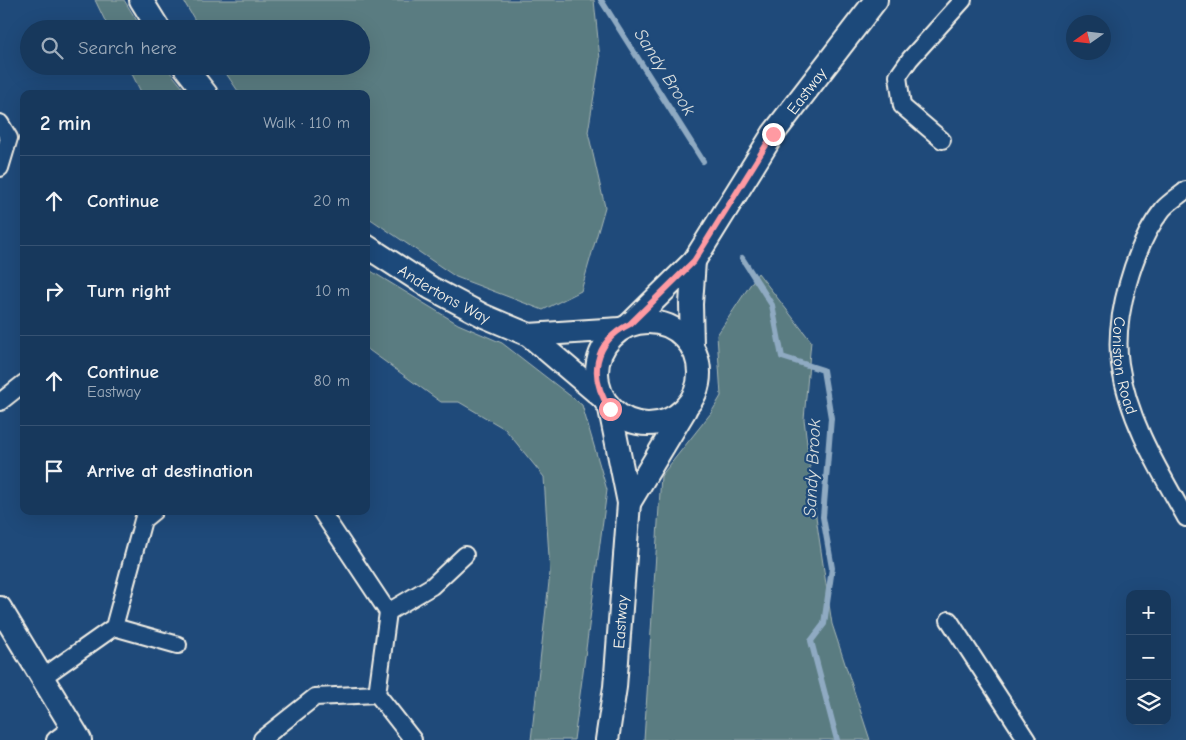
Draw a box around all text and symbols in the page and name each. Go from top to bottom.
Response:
north arrow [1066,15,1111,60]
search box [20,20,370,75]
water label: Sandy Brook [630,25,700,120]
icon: search [38,34,66,62]
text: Search here [78,37,177,59]
street label: Eastway [784,64,831,118]
text: 2 min [40,111,91,135]
text: Walk · 110 m [263,114,350,132]
route end [762,123,785,146]
icon: ahead [40,187,68,215]
text: Continue [87,190,159,212]
text: 20 m [313,192,350,210]
street label: Andertons Way [395,261,493,328]
icon: right [40,277,68,305]
text: Turn right [87,280,171,302]
text: 10 m [315,282,350,300]
street label: Coniston Road [1109,315,1140,417]
text: Continue [87,361,159,383]
icon: ahead [40,367,68,395]
text: 80 m [313,372,350,390]
text: Eastway [87,383,141,401]
route start [599,398,622,421]
water label: Sandy Brook [799,418,826,518]
icon: arrive [40,457,68,485]
text: Arrive at destination [87,460,253,482]
map controls [1126,590,1171,725]
button: + [1126,590,1171,635]
street label: Eastway [610,593,632,649]
button: − [1126,635,1171,680]
button: layers [1126,680,1171,725]

